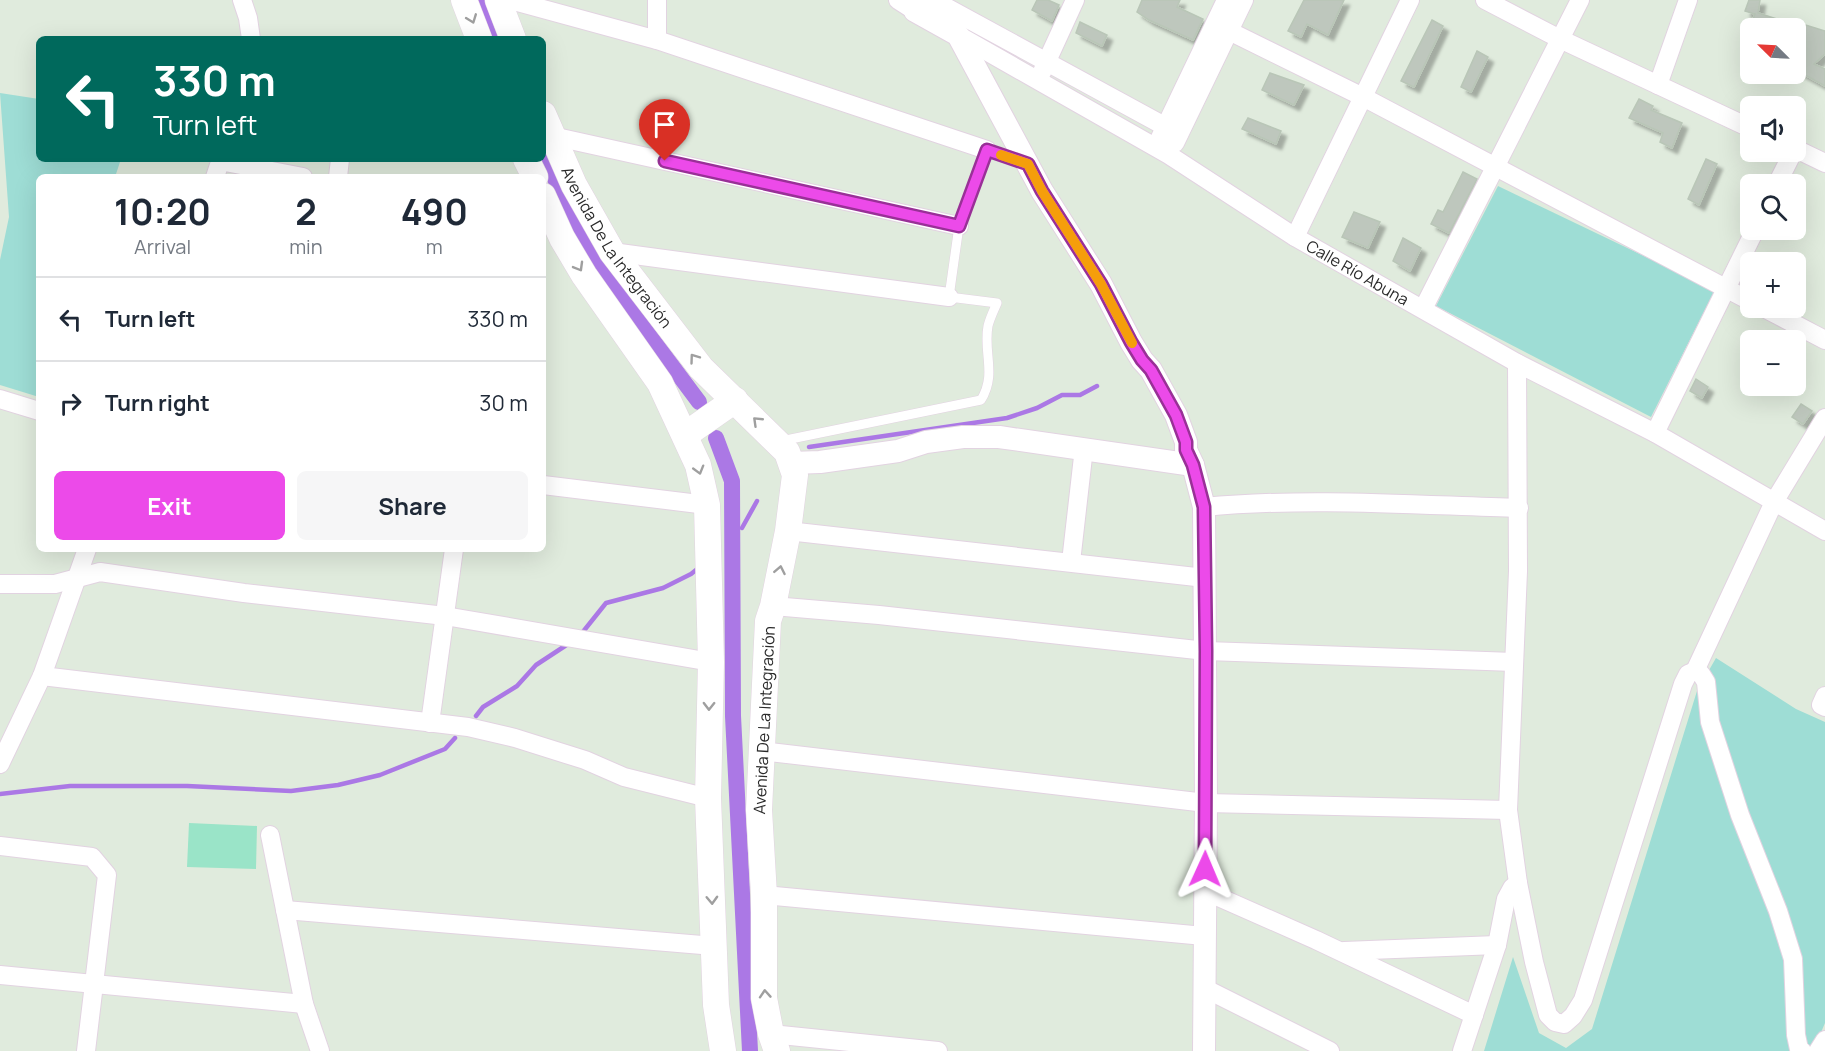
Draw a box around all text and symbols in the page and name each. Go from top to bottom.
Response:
one-way arrow [465,13,477,24]
north arrow [1740,18,1806,84]
map controls [1740,18,1806,396]
text: 330 m [153,51,276,109]
icon: left [54,60,132,138]
button: sound [1740,96,1806,162]
pin [639,99,690,161]
text: Turn left [153,106,257,143]
icon: arrive [648,108,681,141]
street label: Avenida De La Integración [556,163,677,332]
button: search [1740,174,1806,240]
text: 10:20 [114,187,211,236]
text: 2 [295,187,317,236]
text: 490 [401,187,468,236]
text: Arrival [134,233,191,260]
text: min [289,233,323,260]
text: m [426,233,443,260]
street label: Calle Río Abuna [1302,235,1413,310]
button: + [1740,252,1806,318]
one-way arrow [572,260,583,271]
icon: left [54,303,87,336]
text: Turn left [105,304,195,334]
text: 330 m [467,304,528,334]
button: − [1740,330,1806,396]
one-way arrow [690,354,701,365]
icon: right [54,387,87,420]
text: Turn right [105,388,210,418]
text: 30 m [479,388,528,418]
one-way arrow [753,417,764,428]
one-way arrow [692,464,704,475]
button: Exit [54,471,285,540]
button: Share [297,471,528,540]
one-way arrow [773,566,786,576]
street label: Avenida De La Integración [748,625,780,815]
one-way arrow [703,701,715,710]
position arrow [1173,837,1237,901]
one-way arrow [705,896,718,905]
one-way arrow [758,990,771,999]

